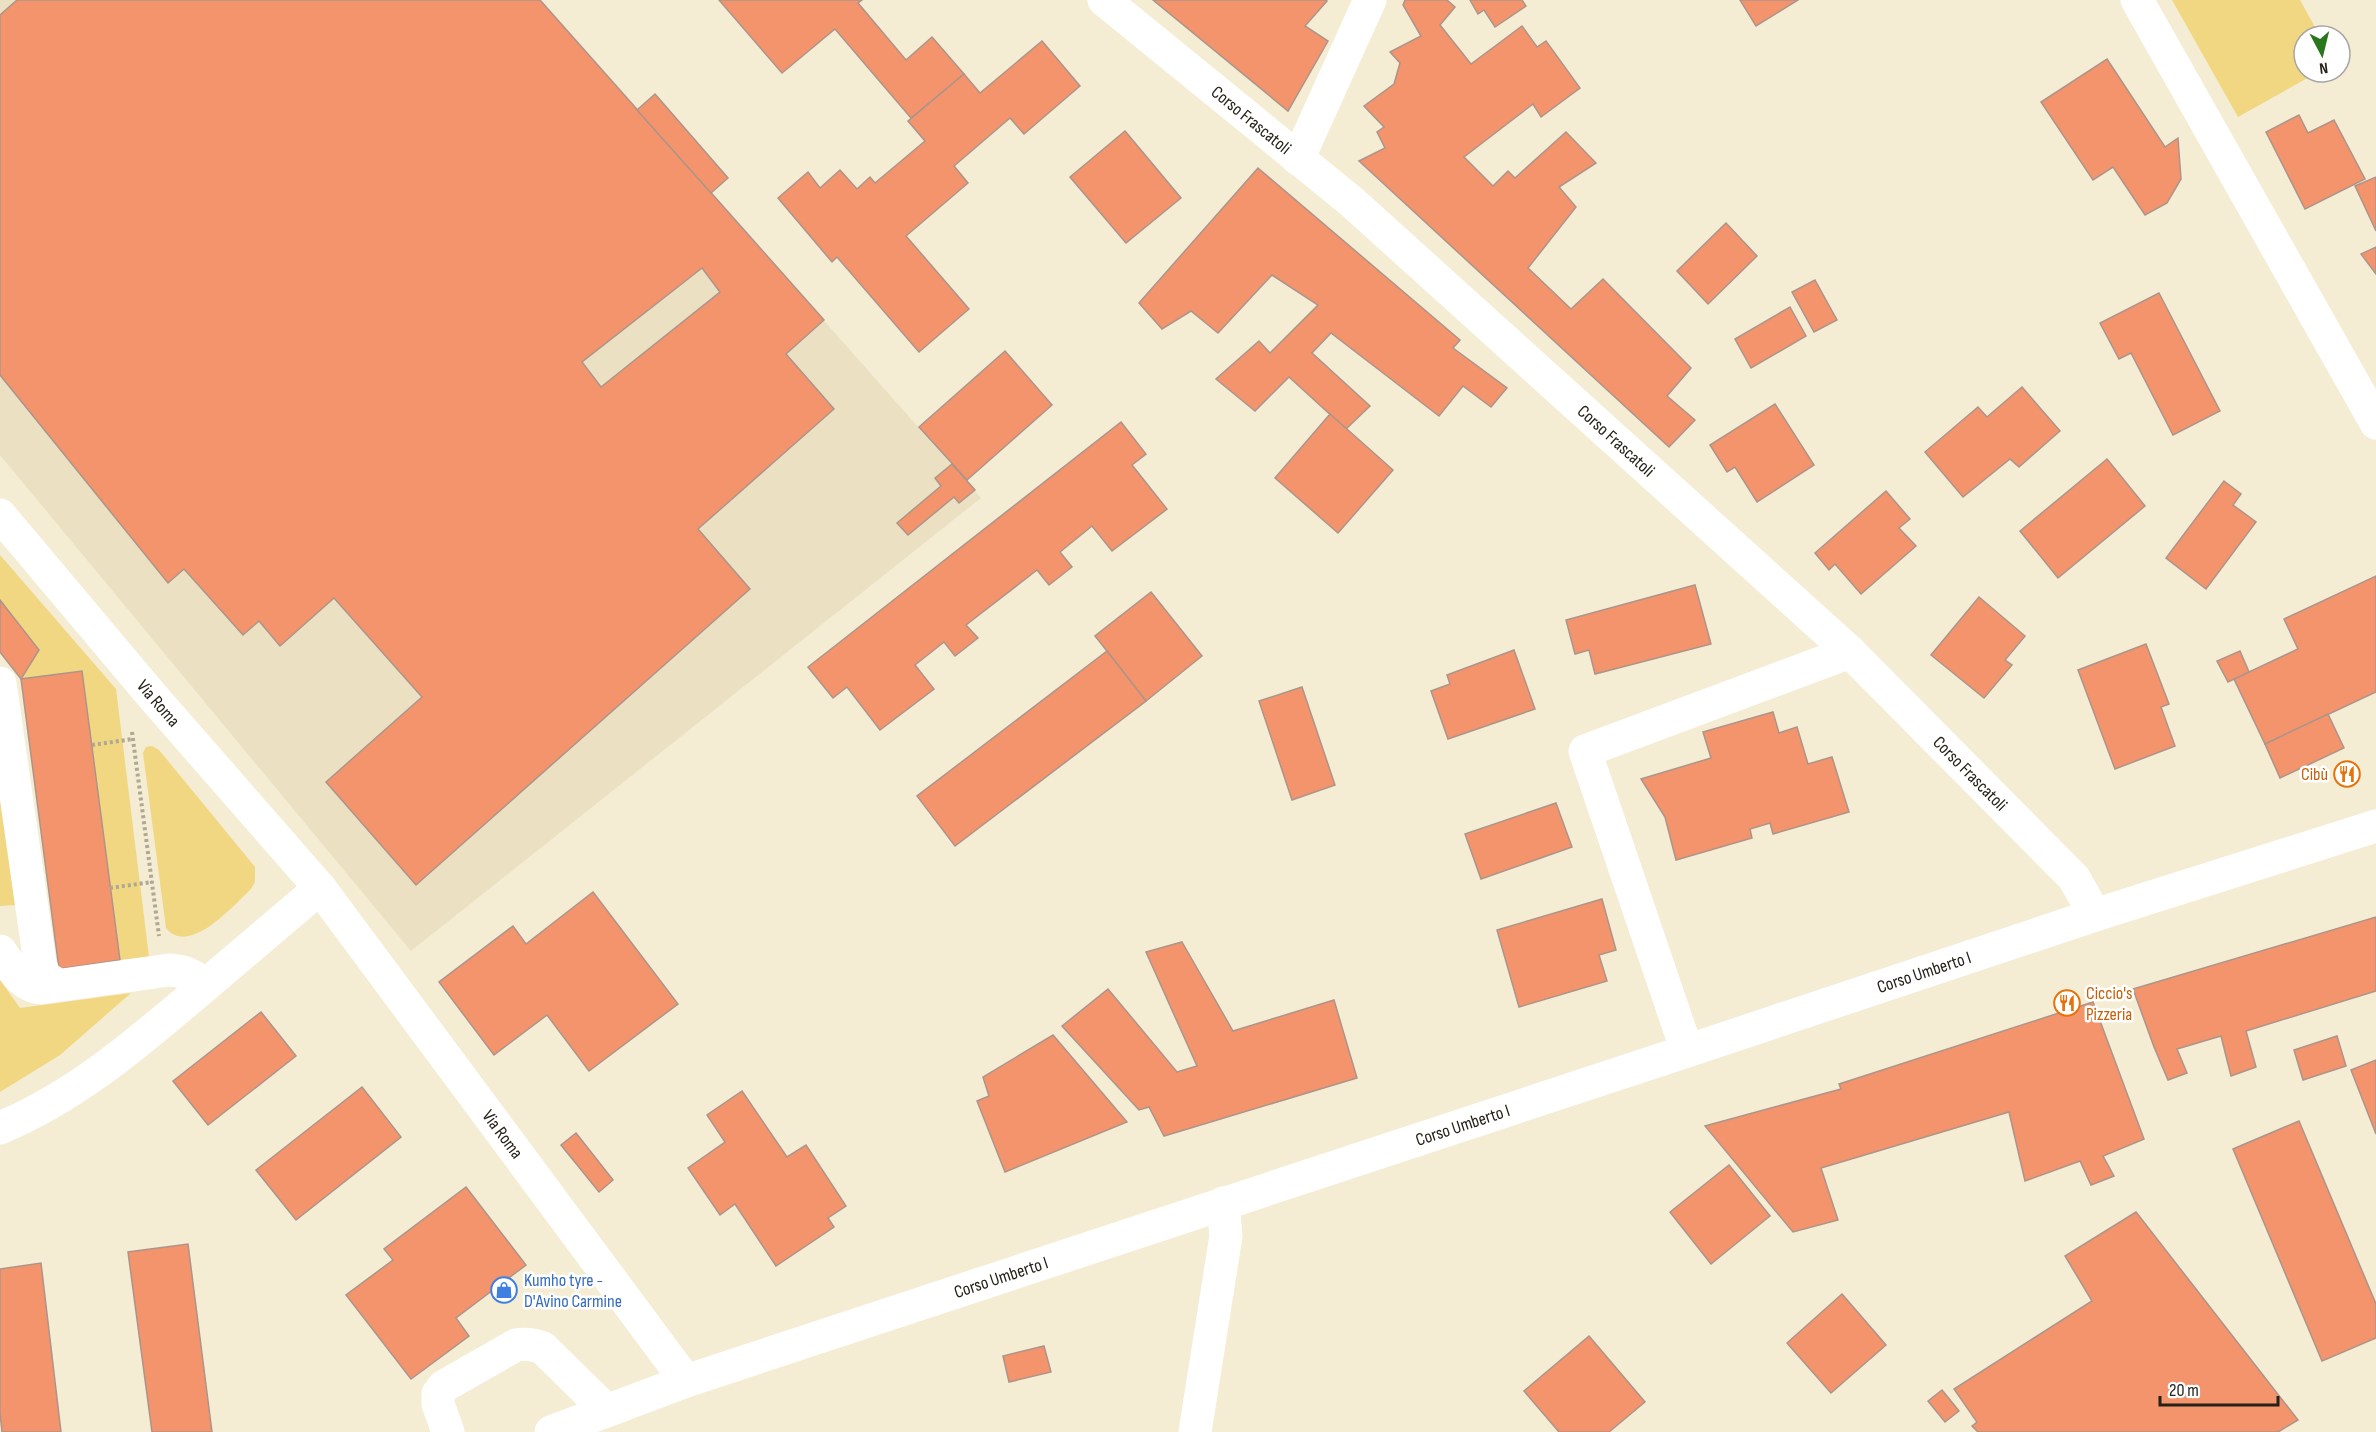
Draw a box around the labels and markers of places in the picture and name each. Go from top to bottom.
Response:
restaurant icon: Cibù [2332,759,2362,789]
place label: Cibù [2301,764,2328,785]
place label: Ciccio's Pizzeria [2086,983,2133,1025]
restaurant icon: Ciccio's Pizzeria [2052,988,2082,1018]
place label: Kumho tyre - D'Avino Carmine [524,1270,622,1312]
shop icon: Kumho tyre - D'Avino Carmine [489,1275,519,1305]

